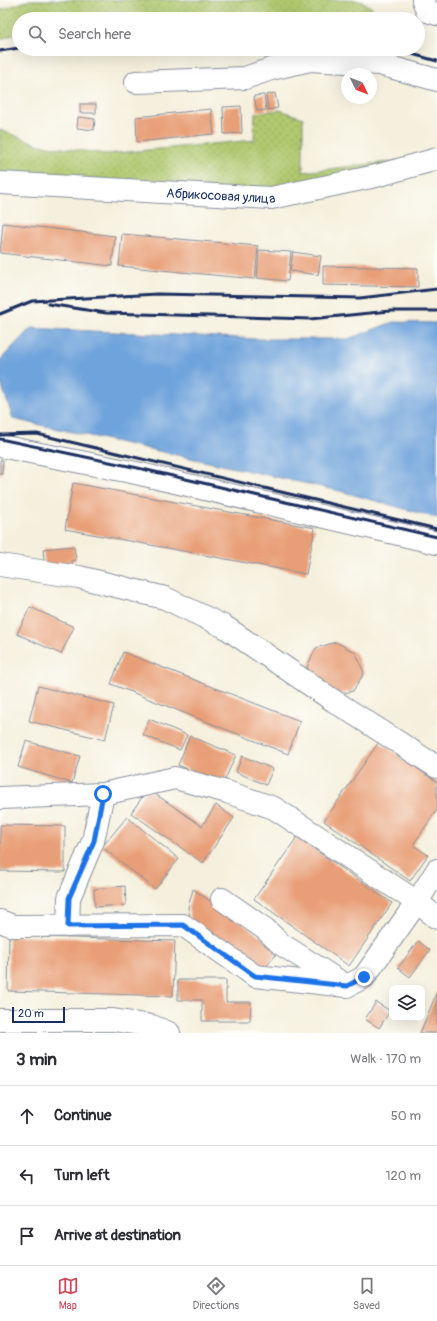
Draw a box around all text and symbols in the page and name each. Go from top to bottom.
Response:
search box [12,12,425,56]
icon: search [26,23,48,45]
text: Search here [58,25,131,44]
north arrow [341,68,377,104]
street label: Абрикосовая улица [166,185,277,207]
route start [94,785,112,803]
route end [355,968,373,986]
map controls [389,985,425,1021]
button: layers [389,985,425,1021]
scale bar [12,1005,65,1024]
text: 20 m [18,1007,44,1020]
text: 3 min [16,1049,57,1070]
text: Walk · 170 m [350,1051,421,1067]
icon: ahead [16,1105,38,1127]
text: Continue [54,1106,112,1125]
text: 50 m [391,1108,421,1124]
icon: left [16,1165,38,1187]
text: Turn left [54,1166,110,1185]
text: 120 m [385,1168,421,1184]
icon: arrive [16,1225,38,1247]
text: Arrive at destination [54,1226,181,1245]
tab: Map [57,1275,79,1312]
tab: Directions [193,1275,239,1312]
tab: Saved [353,1275,380,1312]

